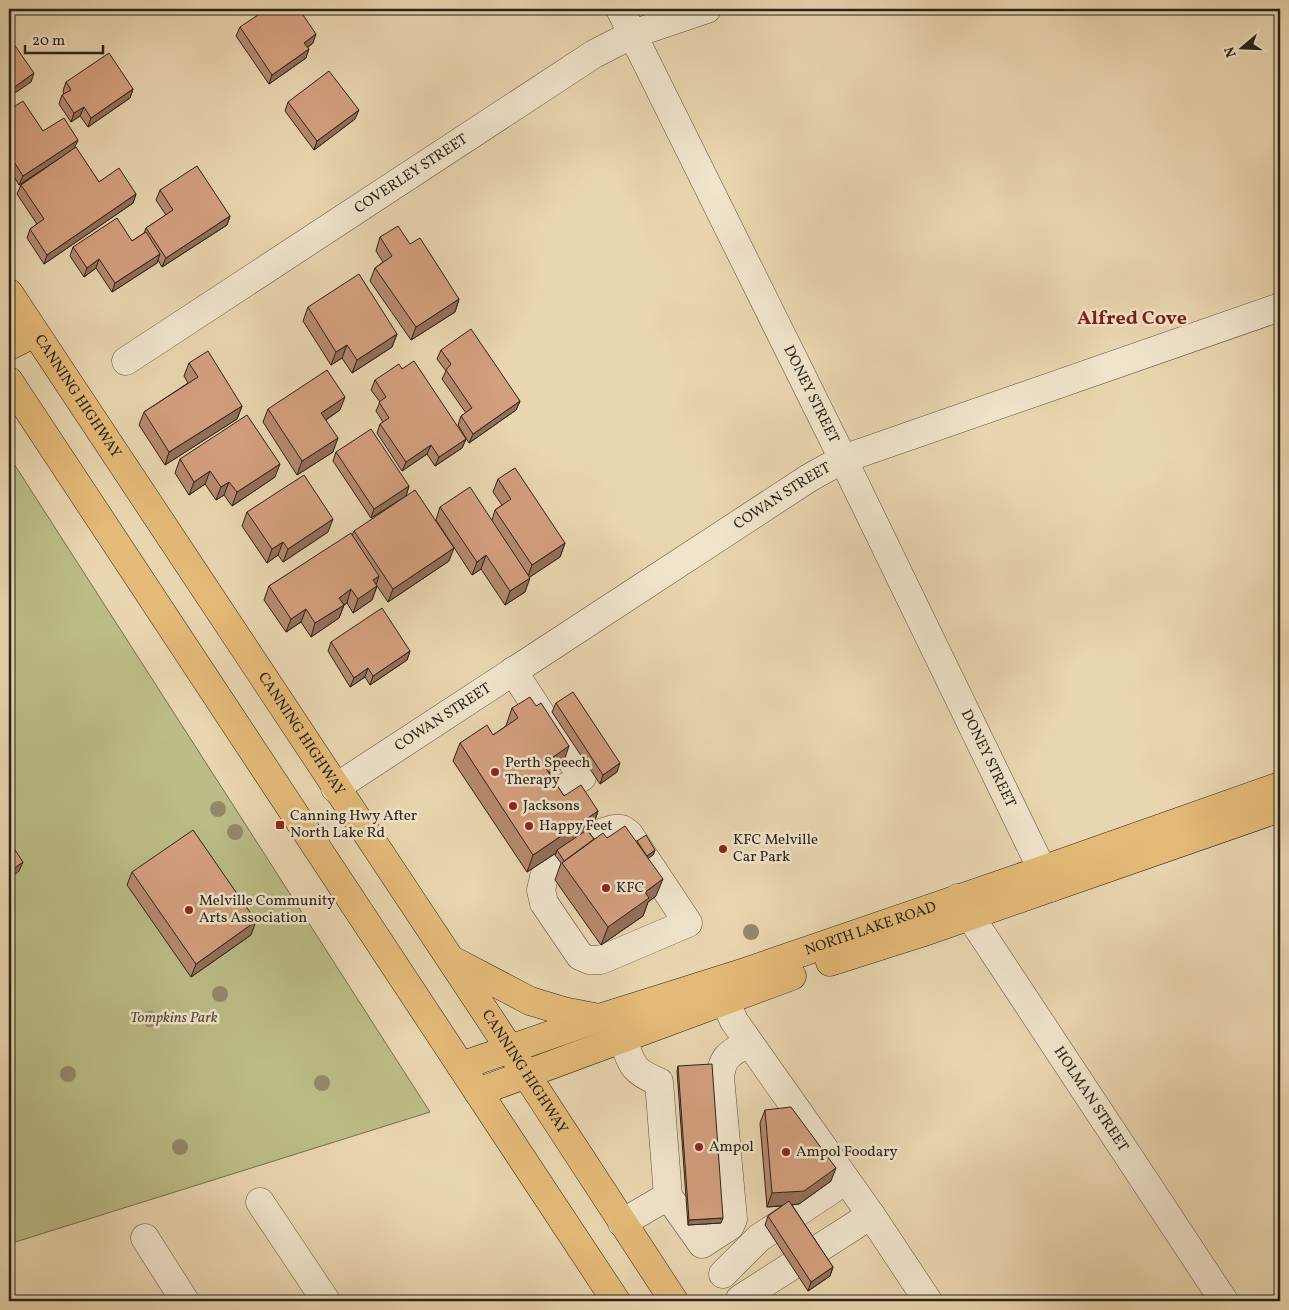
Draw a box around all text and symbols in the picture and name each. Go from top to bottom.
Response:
scale bar [25,22,102,54]
north arrow [1216,22,1266,72]
text: 20 m [32,31,65,52]
text: N [1220,44,1242,60]
street label: COVERLEY STREET [350,129,472,219]
district label: Alfred Cove [1077,305,1187,333]
street label: CANNING HIGHWAY [29,331,126,463]
street label: DONEY STREET [778,342,844,447]
street label: COWAN STREET [730,457,835,535]
street label: CANNING HIGHWAY [253,668,350,800]
street label: COWAN STREET [391,678,496,757]
street label: DONEY STREET [955,706,1021,811]
place label: Perth Speech Therapy [505,753,590,791]
marker: Perth Speech Therapy [489,766,501,778]
place label: Jacksons [523,796,580,817]
marker: Jacksons [507,800,519,812]
place label: Canning Hwy After North Lake Rd [290,806,417,844]
place label: Happy Feet [539,816,613,837]
marker: Canning Hwy After North Lake Rd [274,819,286,831]
marker: Happy Feet [523,820,535,832]
place label: KFC Melville Car Park [733,830,818,868]
marker: KFC Melville Car Park [717,843,729,855]
place label: KFC [616,878,645,899]
marker: KFC [600,882,612,894]
place label: Melville Community Arts Association [199,891,335,929]
street label: NORTH LAKE ROAD [802,897,939,961]
marker: Melville Community Arts Association [183,904,195,916]
street label: CANNING HIGHWAY [476,1006,573,1138]
park label: Tompkins Park [130,1008,218,1029]
street label: HOLMAN STREET [1048,1042,1133,1156]
place label: Ampol [709,1137,754,1158]
marker: Ampol [693,1141,705,1153]
place label: Ampol Foodary [796,1142,898,1163]
marker: Ampol Foodary [780,1146,792,1158]

